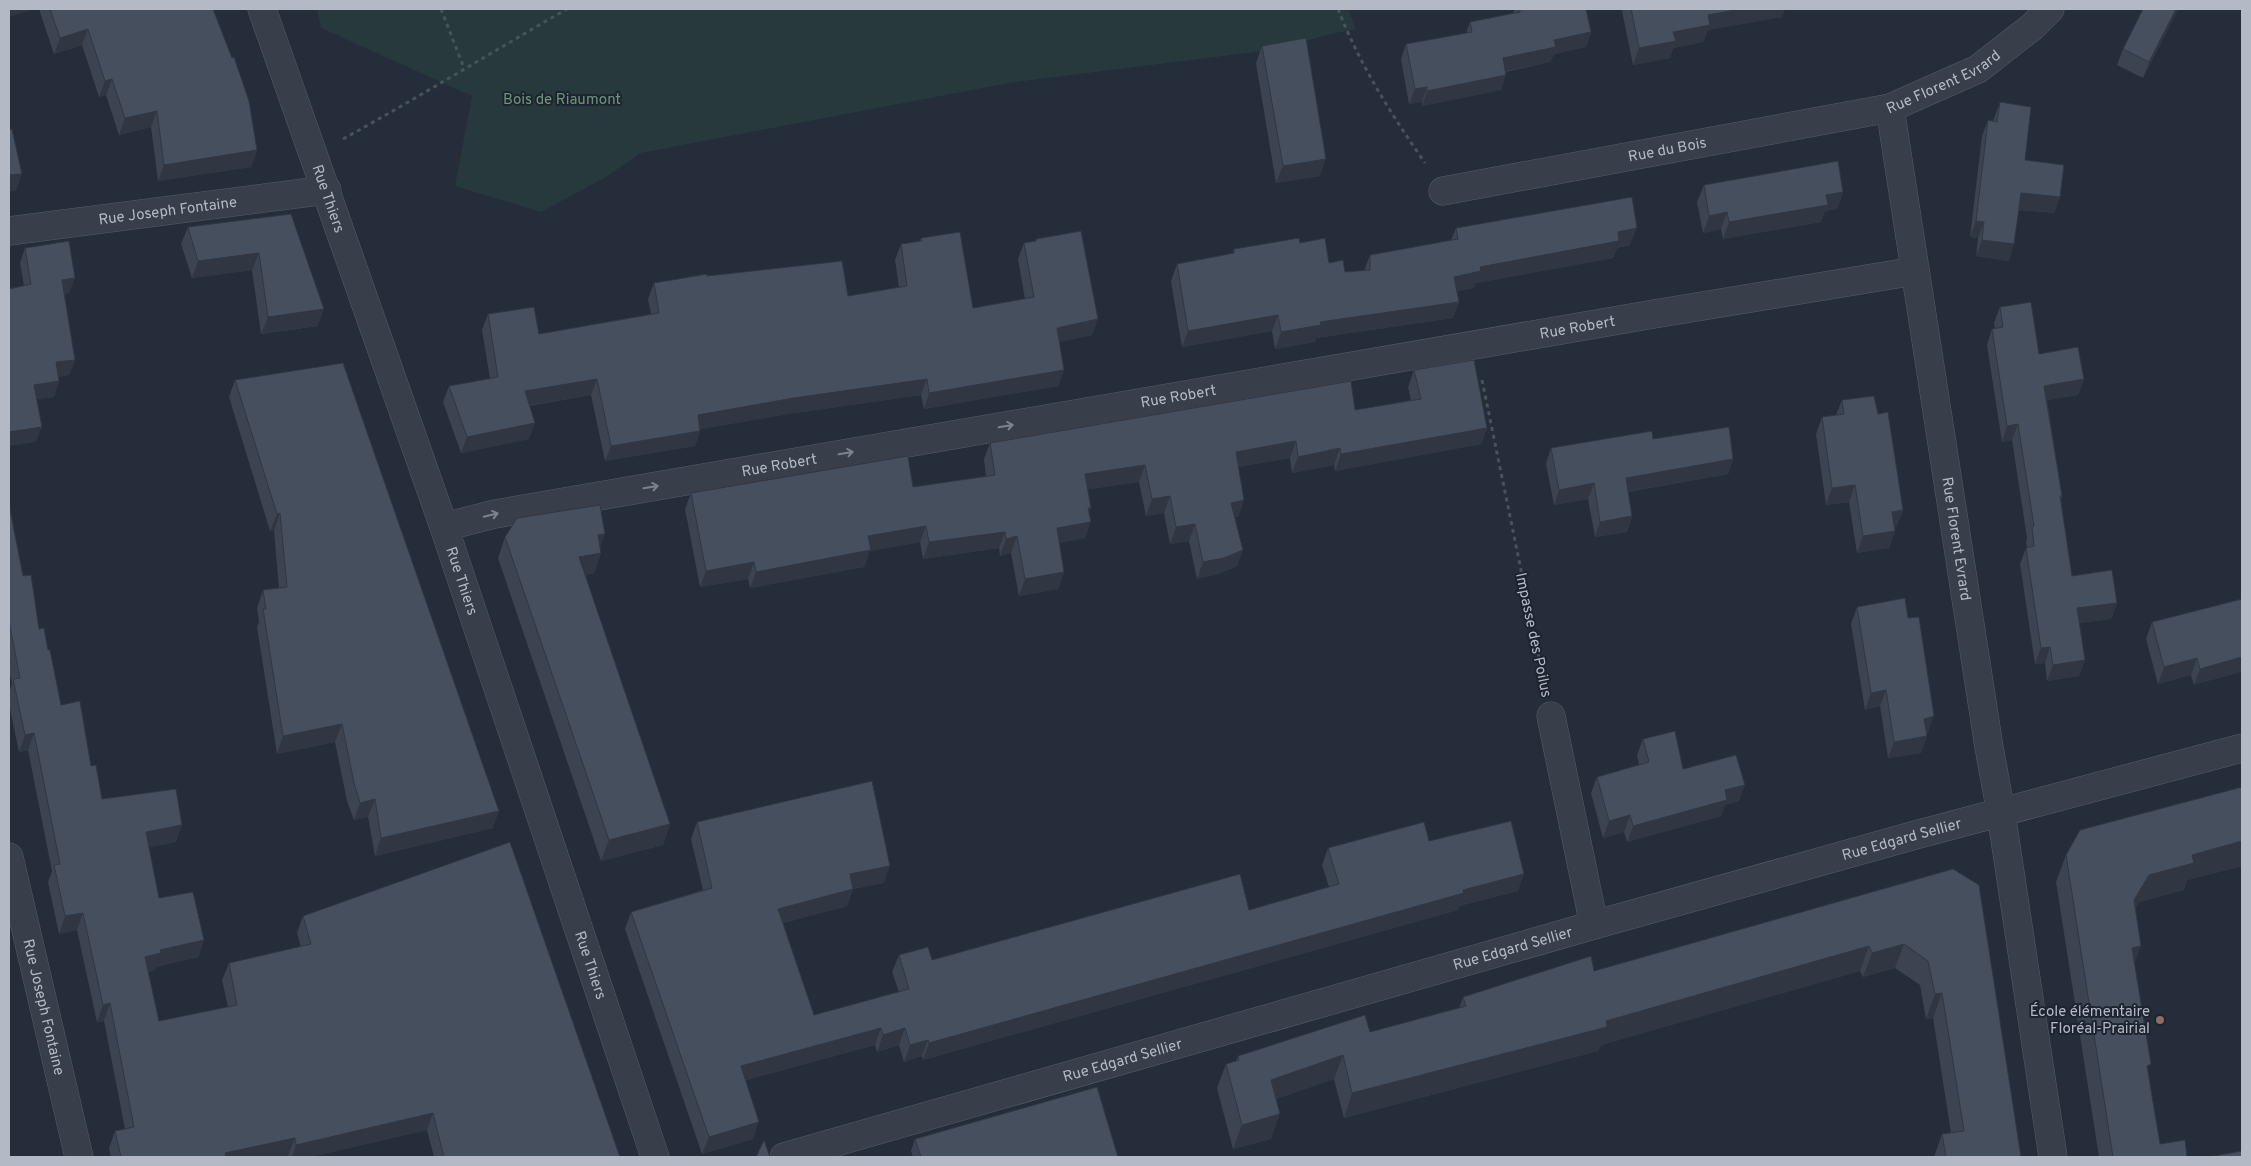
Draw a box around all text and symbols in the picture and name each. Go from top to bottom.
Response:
street label: Rue Florent Evrard [1884,47,2005,119]
park label: Bois de Riaumont [503,91,621,110]
street label: Rue du Bois [1627,134,1708,167]
street label: Rue Thiers [306,162,348,236]
street label: Rue Joseph Fontaine [97,194,238,230]
street label: Rue Robert [1538,313,1617,345]
street label: Rue Robert [1139,382,1218,413]
one-way arrow [997,420,1013,430]
one-way arrow [837,448,853,458]
street label: Rue Robert [740,451,819,482]
street label: Rue Florent Evrard [1936,476,1974,602]
one-way arrow [643,481,659,491]
one-way arrow [483,510,499,519]
street label: Rue Thiers [440,545,481,618]
street label: Impasse des Poilus [1510,571,1555,700]
street label: Rue Edgard Sellier [1840,815,1964,866]
street label: Rue Edgard Sellier [1451,924,1575,976]
street label: Rue Thiers [569,929,610,1002]
street label: Rue Joseph Fontaine [17,937,68,1077]
place label: École élémentaire Floréal-Prairial [2030,1002,2150,1039]
marker: École élémentaire Floréal-Prairial [2154,1014,2166,1026]
street label: Rue Edgard Sellier [1061,1035,1185,1088]

